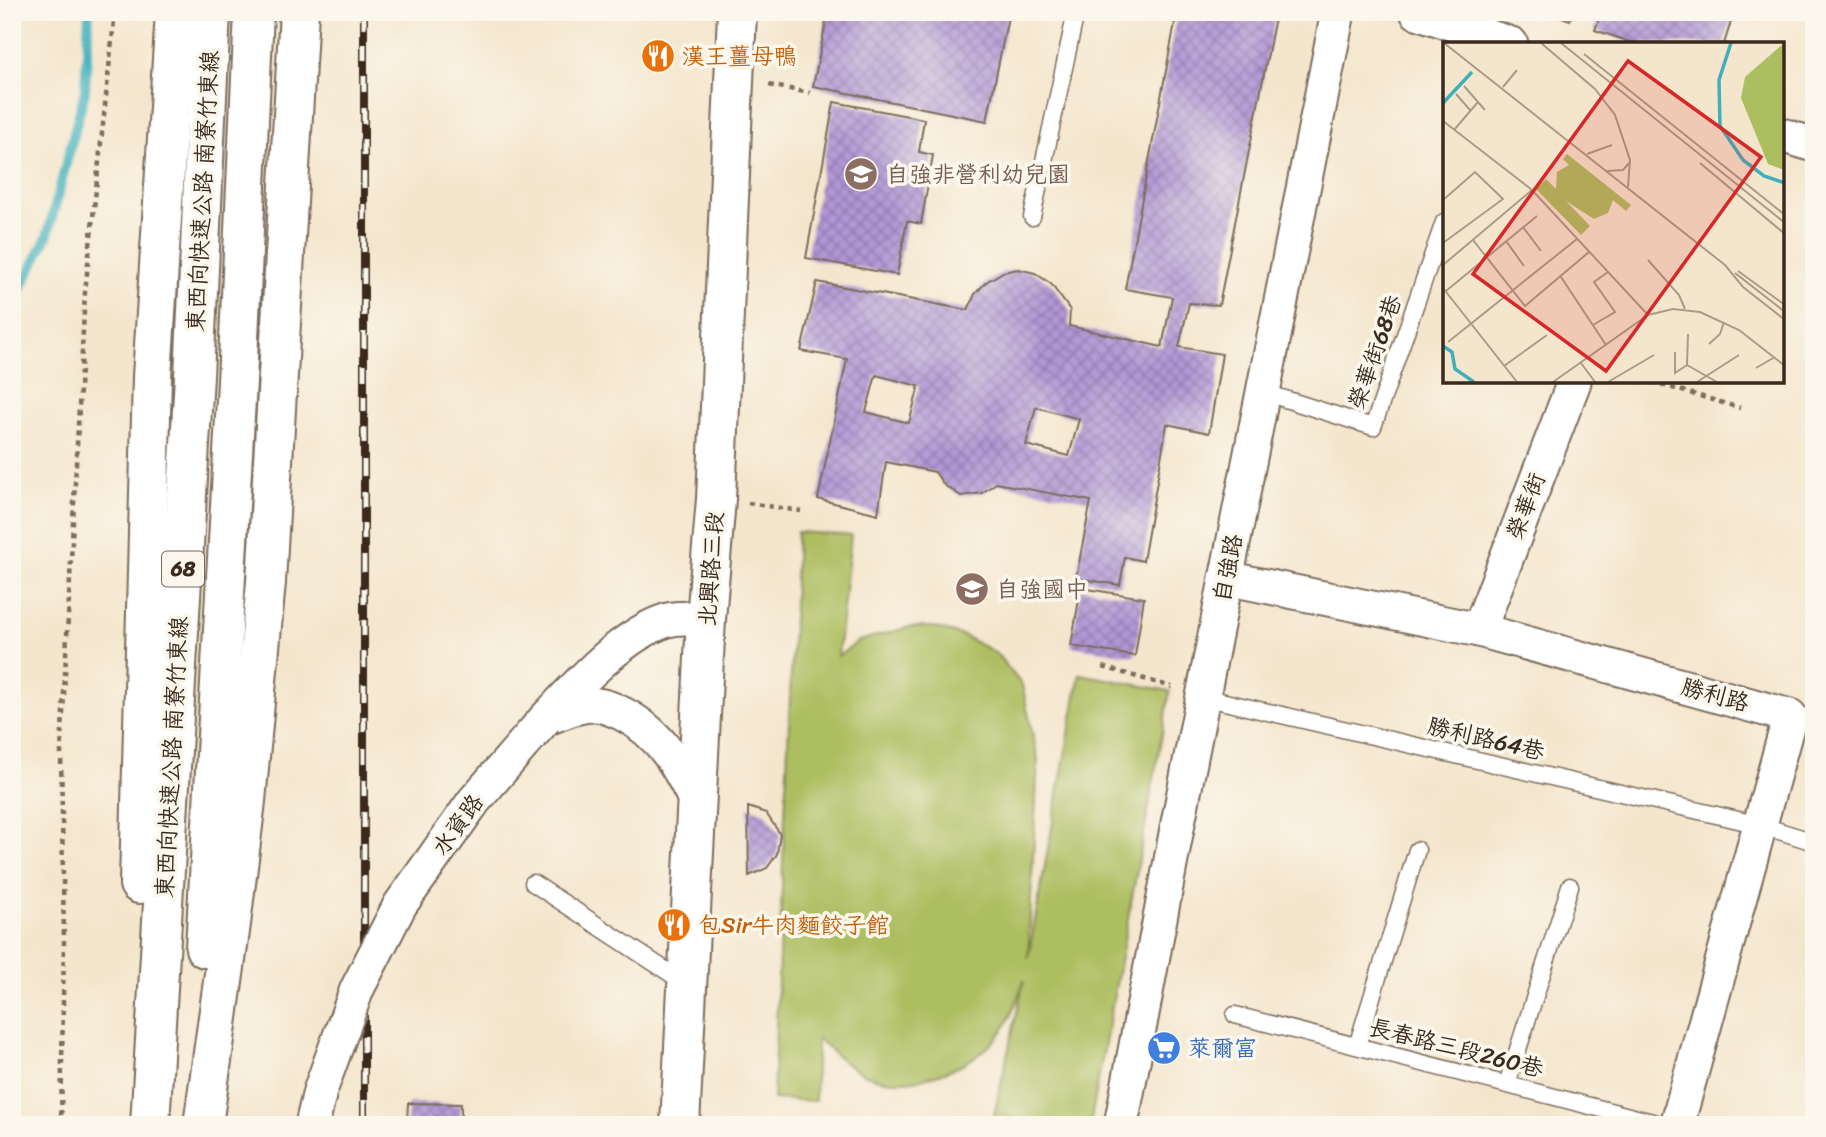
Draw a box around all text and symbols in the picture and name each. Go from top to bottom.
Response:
place label: 漢王薑母鴨 [682,36,797,77]
restaurant icon: 漢王薑母鴨 [639,37,677,75]
inset map [1443,42,1784,383]
street label: 東西向快速公路 南寮竹東線 [175,49,231,333]
place label: 自強非營利幼兒園 [886,154,1070,195]
school or university icon: 自強非營利幼兒園 [842,155,880,193]
street label: 榮華街68巷 [1336,288,1414,415]
street label: 榮華街 [1494,466,1558,546]
street label: 北興路三段 [687,510,735,628]
street label: 自強路 [1201,530,1255,606]
road number: 68 [162,552,204,586]
place label: 自強國中 [996,569,1088,610]
school or university icon: 自強國中 [953,570,991,608]
street label: 東西向快速公路 南寮竹東線 [144,615,200,899]
street label: 勝利路 [1676,666,1754,724]
street label: 勝利路64巷 [1423,706,1550,773]
street label: 水資路 [421,785,495,865]
place label: 包Sir牛肉麵餃子館 [698,905,889,946]
restaurant icon: 包Sir牛肉麵餃子館 [655,906,693,944]
street label: 長春路三段260巷 [1364,1006,1549,1090]
place label: 萊爾富 [1188,1028,1257,1069]
supermarket icon: 萊爾富 [1145,1029,1183,1067]

